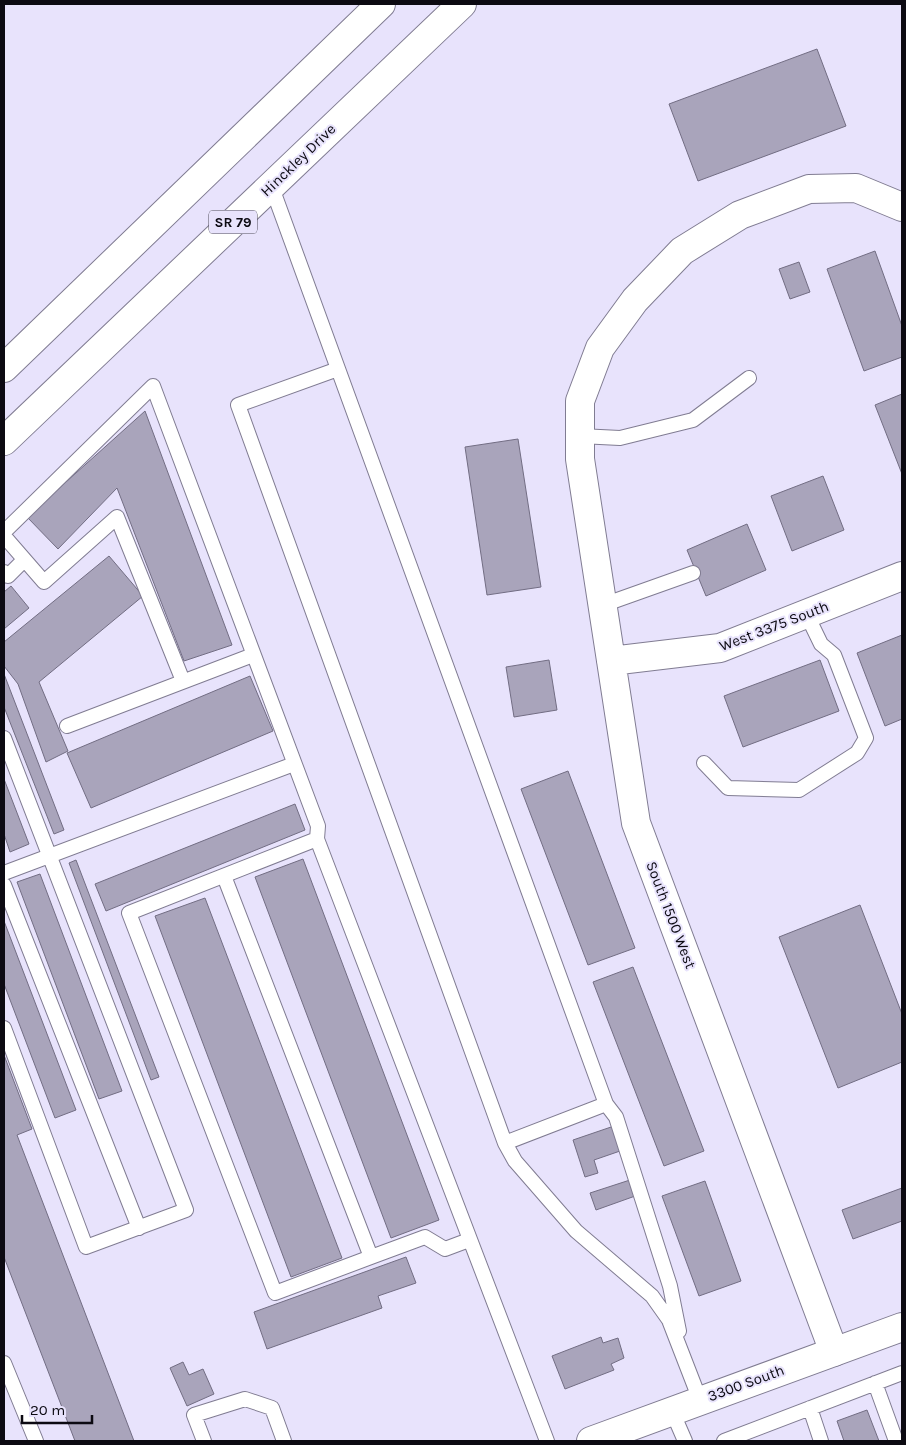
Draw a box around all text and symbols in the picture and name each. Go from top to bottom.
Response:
street label: Hinckley Drive [257,120,339,200]
road number: SR 79 [209,210,257,233]
street label: West 3375 South [717,597,831,655]
street label: South 1500 West [642,859,700,972]
street label: 3300 South [705,1361,787,1405]
scale bar [22,1392,92,1424]
text: 20 m [30,1401,65,1419]

